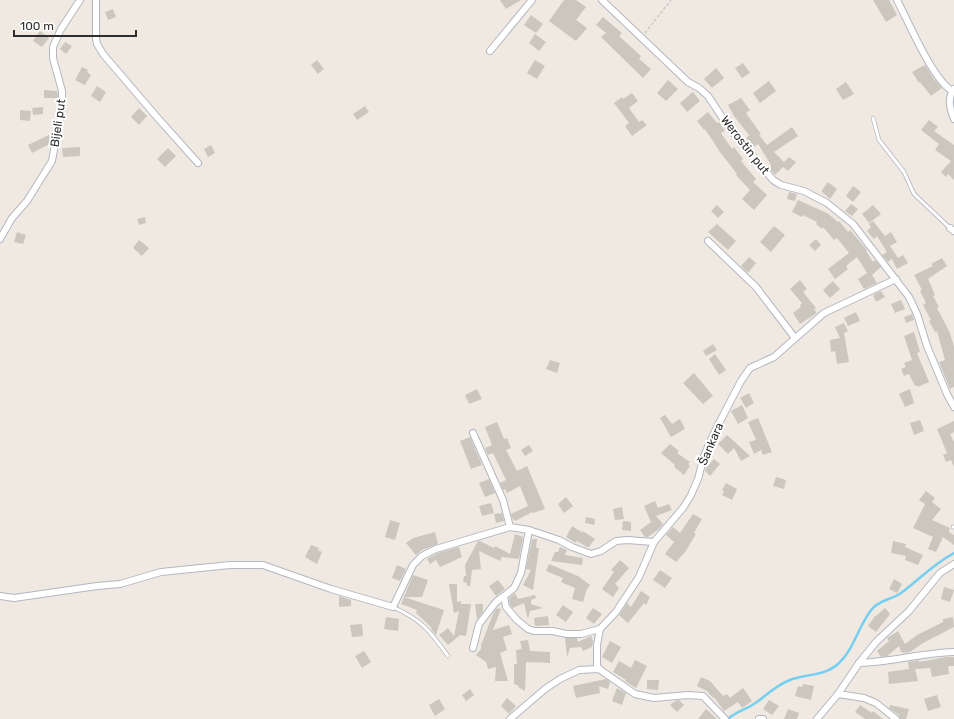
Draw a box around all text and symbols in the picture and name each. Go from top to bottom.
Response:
scale bar [14,12,136,38]
text: 100 m [20,19,54,33]
street label: Bijeli put [48,98,68,148]
street label: Werostin put [718,113,772,177]
street label: Šankara [696,420,726,468]

